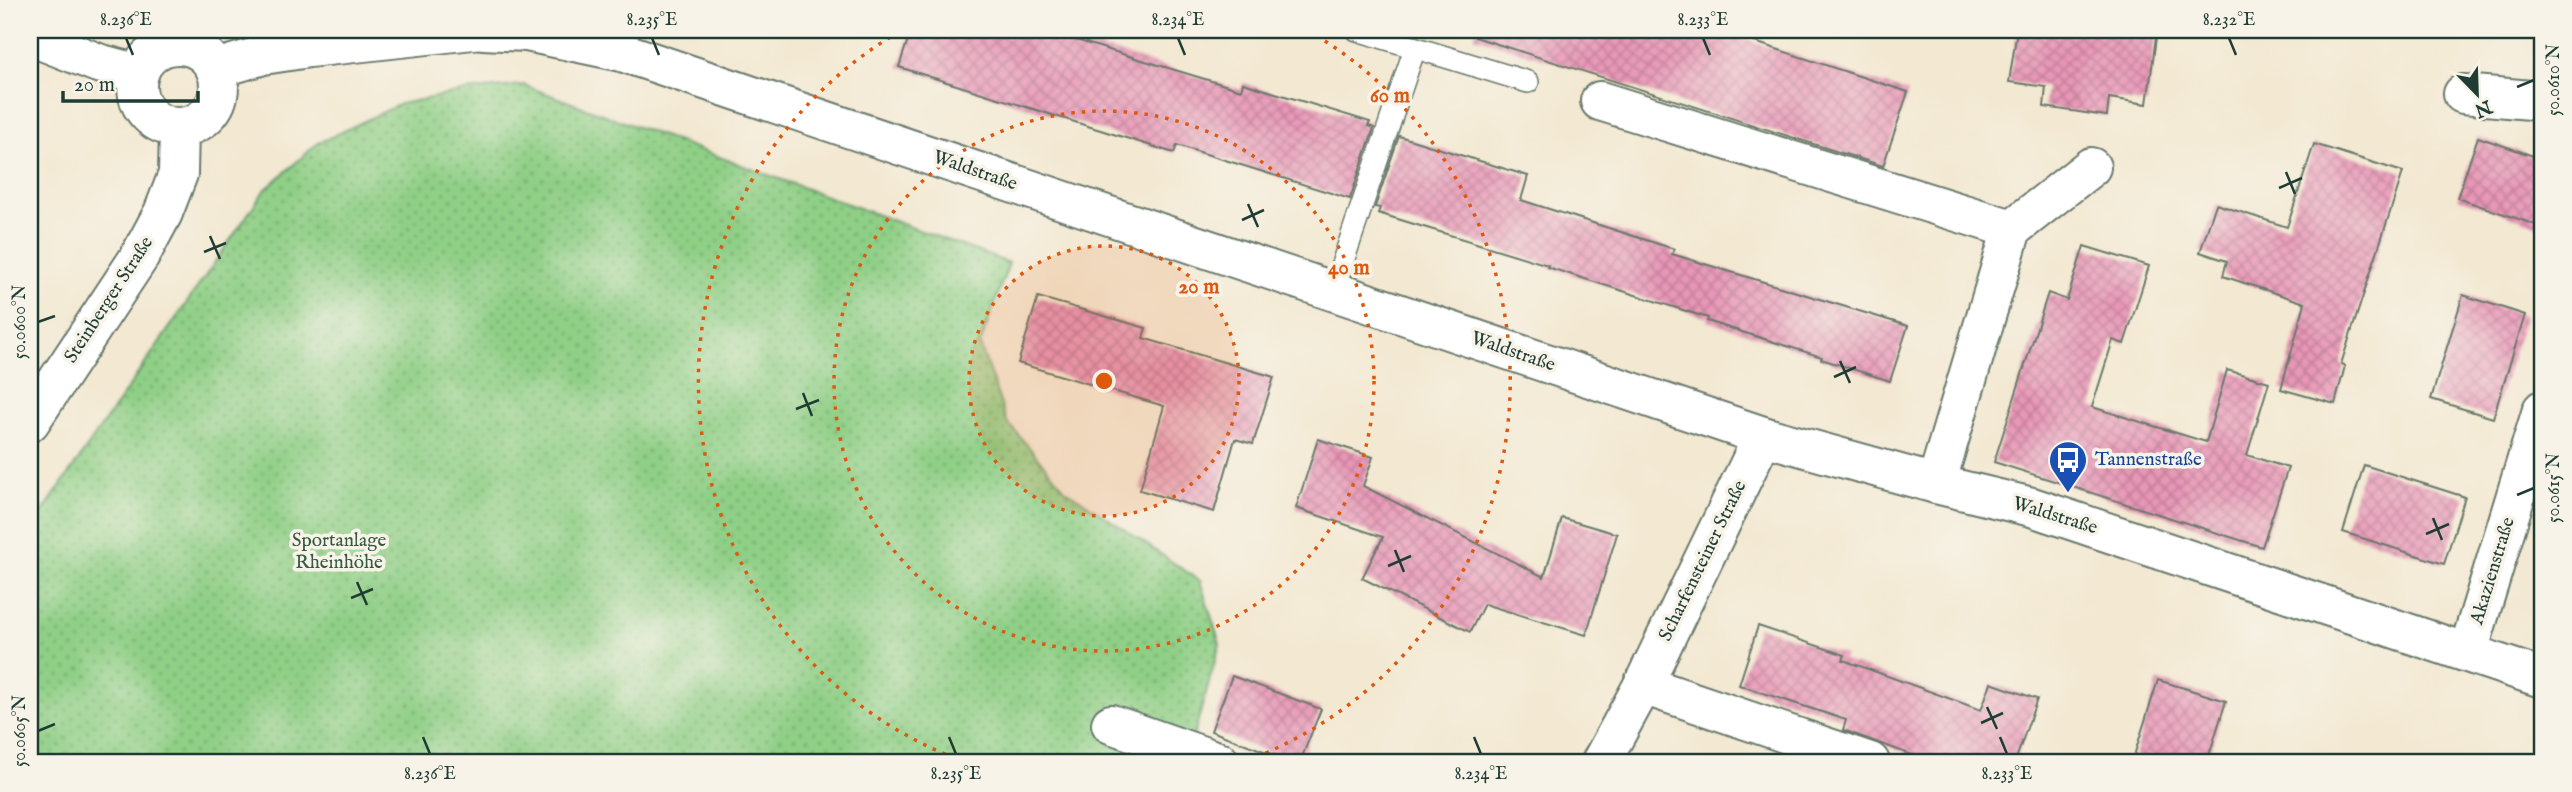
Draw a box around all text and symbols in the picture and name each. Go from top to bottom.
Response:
text: 8.236°E [100,9,152,32]
text: 8.235°E [627,9,677,32]
text: 8.234°E [1151,9,1205,32]
text: 8.233°E [1678,9,1729,32]
text: 8.232°E [2203,9,2255,32]
text: 50.0610°N [2543,43,2566,116]
scale bar [63,60,198,104]
north arrow [2442,60,2512,130]
text: 20 m [74,72,115,99]
text: 60 m [1370,83,1411,110]
text: N [2470,93,2496,122]
street label: Waldstraße [930,145,1020,197]
street label: Steinberger Straße [59,232,159,368]
text: 40 m [1328,255,1370,282]
text: 20 m [1179,274,1220,301]
text: 50.0600°N [9,284,32,359]
street label: Waldstraße [1468,326,1558,378]
centre of rings [1092,369,1116,393]
bus stop icon: Tannenstraße [2047,439,2089,494]
place label: Tannenstraße [2095,448,2202,472]
text: 50.0615°N [2543,453,2566,523]
street label: Scharfensteiner Straße [1654,476,1752,645]
street label: Waldstraße [2010,492,2101,540]
street label: Akazienstraße [2465,514,2521,628]
park label: Sportanlage Rheinhöhe [292,529,387,575]
text: 50.0605°N [9,694,32,767]
text: 8.236°E [404,763,456,786]
text: 8.235°E [931,763,981,786]
text: 8.234°E [1454,763,1508,786]
text: 8.233°E [1982,763,2033,786]

